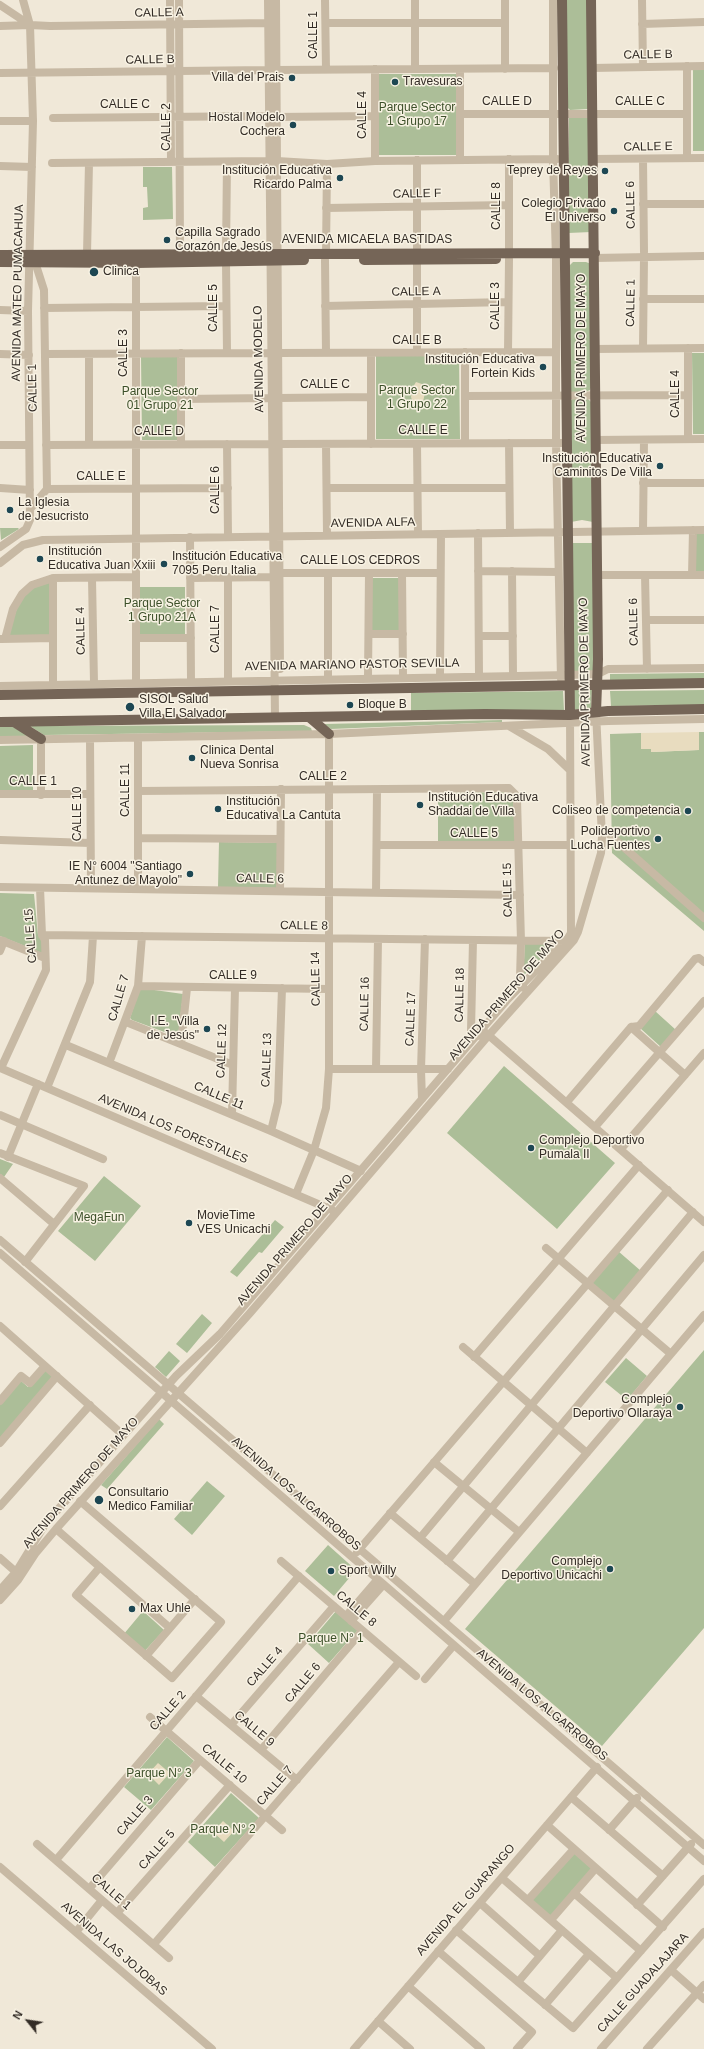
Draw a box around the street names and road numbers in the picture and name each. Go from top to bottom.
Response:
street label: CALLE A [134,5,184,21]
street label: CALLE 1 [307,11,321,59]
street label: CALLE B [623,47,673,63]
street label: CALLE B [125,52,175,68]
street label: CALLE 4 [356,91,370,139]
street label: CALLE D [482,95,532,109]
street label: CALLE C [615,95,665,109]
street label: CALLE C [100,98,150,112]
street label: CALLE 2 [160,103,174,151]
street label: CALLE E [623,139,673,155]
street label: CALLE 6 [623,181,639,229]
street label: CALLE 8 [490,182,504,230]
street label: CALLE F [393,186,441,202]
street label: AVENIDA MATEO PUMACAHUA [9,204,27,382]
street label: AVENIDA MICAELA BASTIDAS [282,233,452,247]
street label: AVENIDA PRIMERO DE MAYO [575,274,589,442]
street label: CALLE 1 [623,279,639,327]
street label: CALLE 3 [489,282,503,330]
street label: CALLE 5 [207,284,221,332]
street label: CALLE A [391,284,441,300]
street label: AVENIDA MODELO [251,305,267,413]
street label: CALLE 3 [117,329,131,377]
street label: CALLE B [392,334,442,348]
street label: CALLE 1 [25,364,41,412]
street label: CALLE 4 [669,370,683,418]
street label: CALLE C [300,378,350,392]
street label: CALLE E [398,424,448,438]
street label: CALLE D [134,425,184,439]
street label: CALLE 6 [209,466,223,514]
street label: CALLE E [76,470,126,484]
street label: AVENIDA ALFA [331,515,415,531]
street label: CALLE LOS CEDROS [300,554,420,568]
street label: AVENIDA PRIMERO DE MAYO [576,597,594,767]
street label: CALLE 6 [626,598,642,646]
street label: CALLE 7 [209,605,223,653]
street label: CALLE 4 [73,607,89,655]
street label: AVENIDA MARIANO PASTOR SEVILLA [245,656,459,674]
street label: CALLE 11 [119,763,133,817]
street label: CALLE 2 [299,770,347,784]
street label: CALLE 1 [9,775,57,789]
street label: CALLE 10 [71,787,85,841]
street label: CALLE 5 [450,827,498,841]
street label: CALLE 15 [500,863,516,917]
street label: CALLE 6 [236,871,284,887]
street label: CALLE 15 [22,908,40,964]
street label: CALLE 8 [280,918,328,934]
street label: AVENIDA PRIMERO DE MAYO [446,927,568,1063]
street label: CALLE 14 [308,952,324,1006]
street label: CALLE 18 [452,968,468,1022]
street label: CALLE 9 [209,969,257,983]
street label: CALLE 7 [105,973,133,1023]
street label: CALLE 16 [357,977,373,1031]
street label: CALLE 17 [403,991,419,1047]
street label: CALLE 12 [214,1023,230,1079]
street label: CALLE 13 [259,1032,275,1088]
street label: CALLE 11 [191,1079,247,1113]
street label: AVENIDA LOS FORESTALES [96,1091,250,1167]
street label: AVENIDA PRIMERO DE MAYO [234,1172,356,1308]
street label: AVENIDA PRIMERO DE MAYO [20,1415,142,1551]
street label: AVENIDA LOS ALGARROBOS [228,1434,364,1554]
street label: CALLE 8 [333,1588,379,1630]
street label: CALLE 4 [244,1644,286,1690]
street label: AVENIDA LOS ALGARROBOS [474,1646,610,1764]
street label: CALLE 6 [282,1660,324,1706]
street label: CALLE 2 [147,1688,189,1734]
street label: CALLE 9 [231,1708,277,1750]
street label: CALLE 10 [198,1741,250,1787]
street label: CALLE 7 [254,1763,296,1809]
street label: CALLE 3 [114,1793,156,1839]
street label: CALLE 5 [136,1827,178,1873]
street label: AVENIDA EL GUARANGO [414,1841,518,1959]
street label: CALLE 1 [88,1871,134,1913]
street label: AVENIDA LAS JOJOBAS [58,1899,170,1999]
street label: CALLE GUADALAJARA [594,1930,692,2036]

